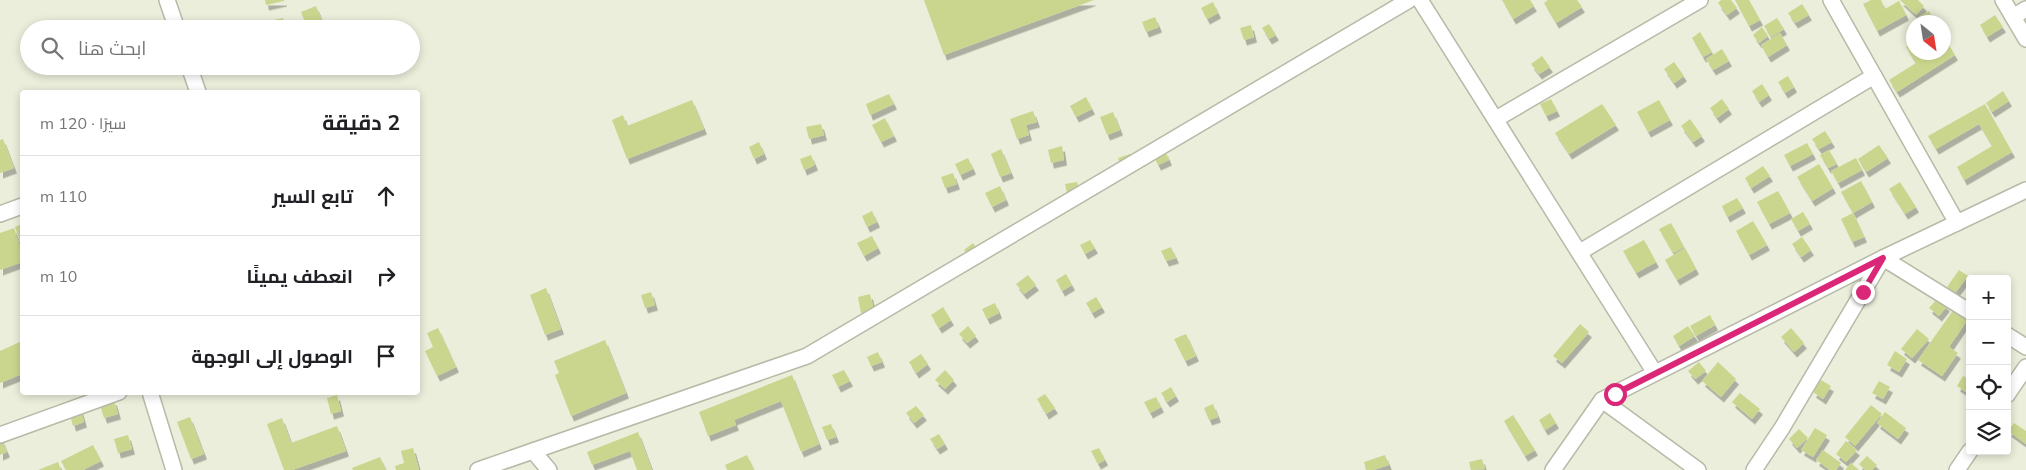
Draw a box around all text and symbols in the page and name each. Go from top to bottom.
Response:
north arrow [1906,15,1951,60]
search box [20,20,420,75]
icon: search [38,34,66,62]
text: ابحث هنا [78,36,146,60]
text: 2 دقيقة [322,109,400,135]
text: سيرًا · 120 m [40,113,126,133]
icon: ahead [372,182,400,210]
text: تابع السير [272,184,353,208]
text: 110 m [40,186,87,206]
icon: right [372,262,400,290]
text: انعطف يمينًا [247,264,353,288]
text: 10 m [40,266,77,286]
map controls [1966,275,2011,455]
button: + [1966,275,2011,320]
route end [1852,281,1875,304]
button: − [1966,320,2011,365]
icon: arrive [372,342,400,370]
text: الوصول إلى الوجهة [191,344,353,368]
button: locate [1966,365,2011,410]
route start [1604,383,1627,406]
button: layers [1966,410,2011,455]

